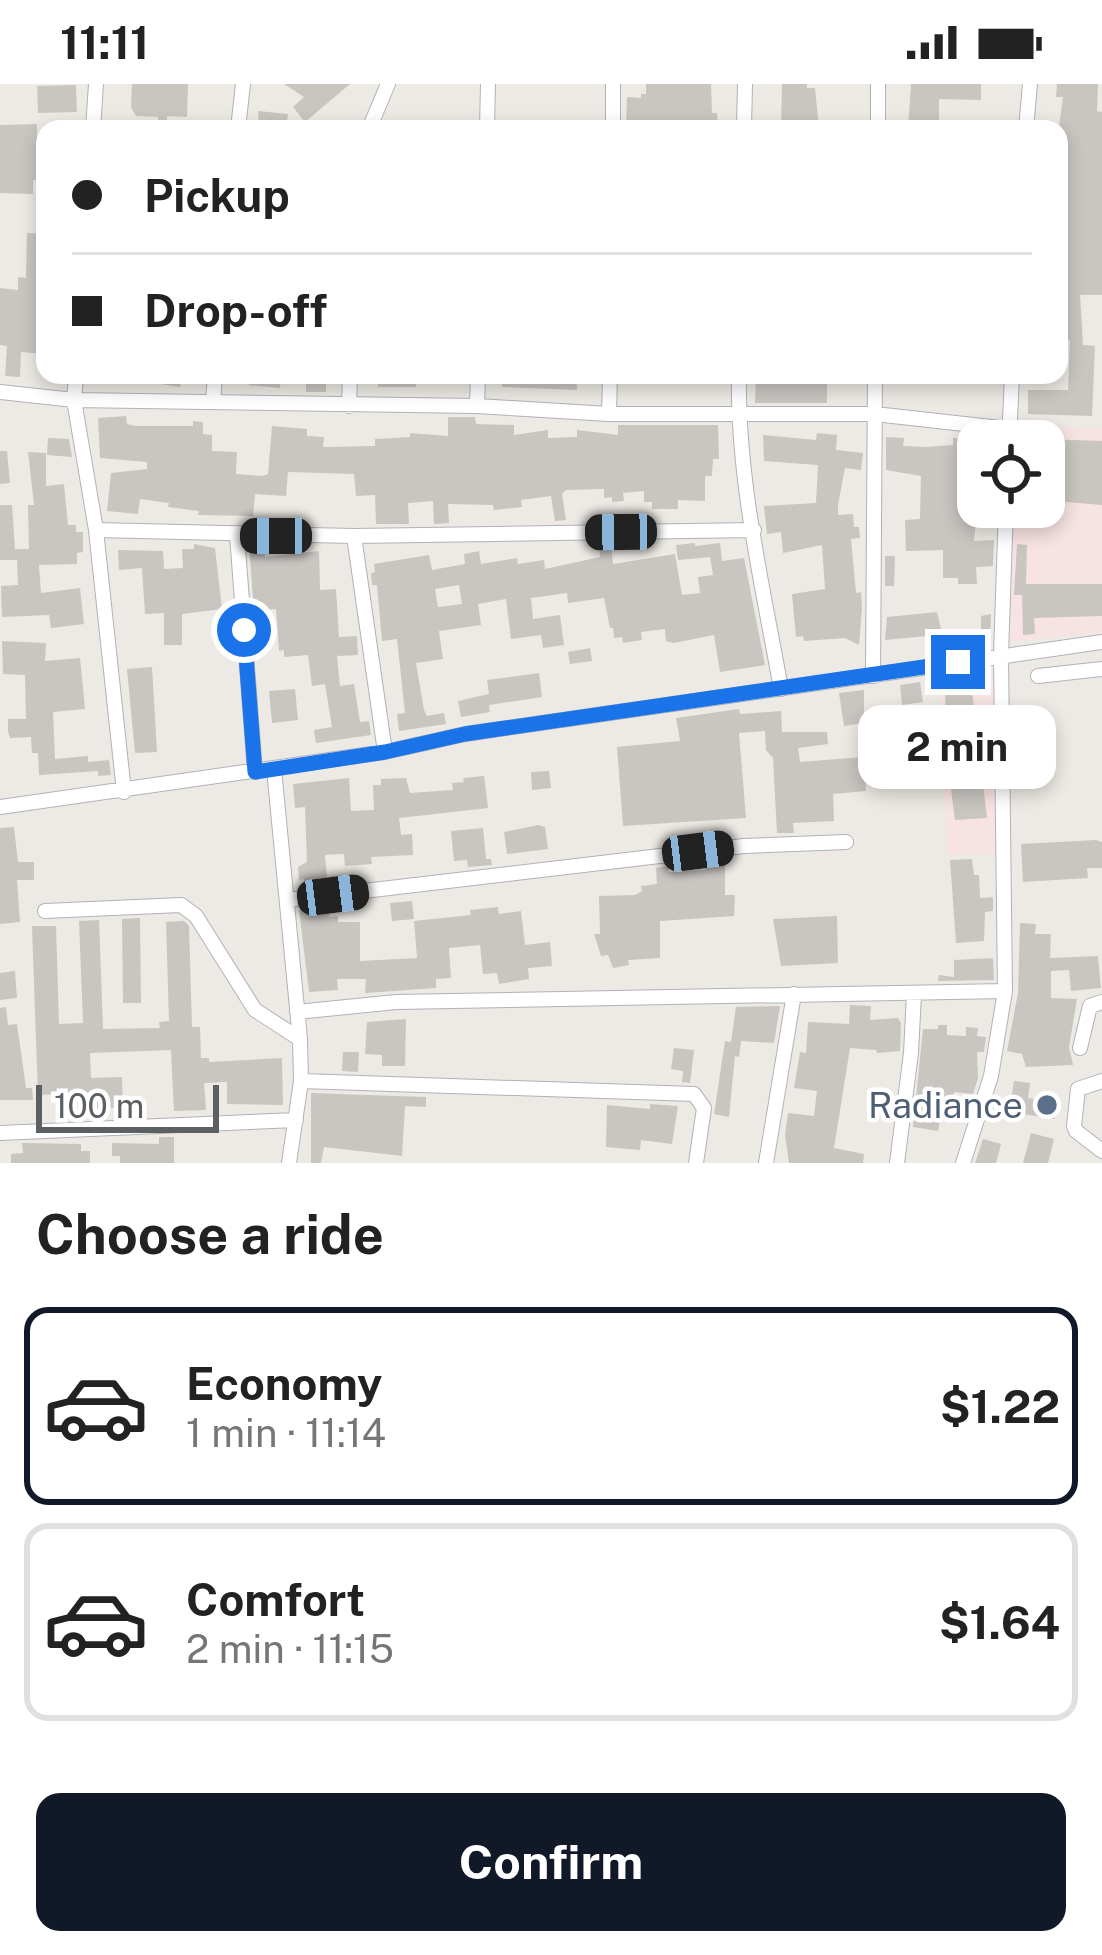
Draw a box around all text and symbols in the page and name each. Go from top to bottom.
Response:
text: 11:11 [60,16,149,69]
text: Pickup [144,169,290,222]
text: Drop-off [144,284,327,337]
map controls [957,420,1065,528]
button: locate [957,420,1065,528]
car [585,513,657,551]
car [240,518,312,554]
route start [217,603,271,657]
route end [931,635,985,689]
callout: 2 min [859,704,1057,788]
text: 2 min [906,724,1008,770]
car [660,829,736,873]
car [295,873,371,917]
scale bar [36,1079,219,1132]
place label: Radiance [868,1084,1023,1126]
text: 100 m [54,1087,144,1125]
marker: Radiance [1034,1092,1060,1118]
text: Choose a ride [36,1203,384,1266]
icon: car [42,1352,150,1460]
text: Economy [186,1357,382,1410]
text: $1.22 [940,1380,1060,1433]
text: 1 min · 11:14 [186,1410,386,1456]
icon: car [42,1568,150,1676]
text: Comfort [186,1573,365,1626]
text: $1.64 [939,1596,1060,1649]
text: 2 min · 11:15 [186,1626,394,1672]
button: Confirm [36,1793,1066,1931]

